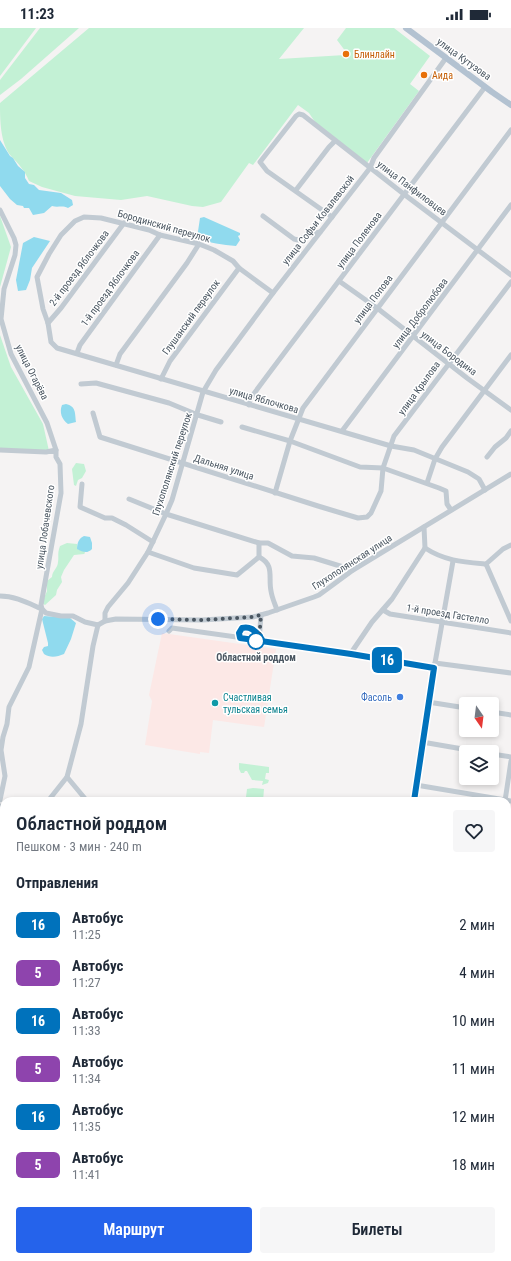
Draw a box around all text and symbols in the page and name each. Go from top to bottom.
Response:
text: 11:23 [20,5,54,23]
street label: улица Кутузова [435,36,493,82]
marker: Блинлайн [341,49,351,59]
place label: Блинлайн [354,49,395,60]
marker: Аида [419,70,429,80]
place label: Аида [432,70,453,81]
street label: улица Панфиловцев [375,158,449,218]
street label: улица Софьи Ковалевской [280,173,356,267]
street label: Бородинский переулок [116,208,212,245]
street label: улица Поленова [334,210,384,270]
street label: 2-й проезд Яблочкова [47,228,111,308]
street label: 1-й проезд Яблочкова [79,248,141,328]
street label: улица Попова [351,273,395,325]
street label: улица Добролюбова [390,276,450,350]
street label: Глушанский переулок [160,277,222,357]
street label: улица Бородина [419,328,479,378]
street label: улица Огарёва [13,343,51,402]
street label: улица Крылова [396,359,442,417]
street label: улица Яблочкова [228,385,300,415]
street label: Глухополянский переулок [150,411,194,517]
street label: Дальняя улица [193,452,256,482]
street label: улица Лобачевского [34,484,56,570]
street label: Глухополянская улица [310,532,394,592]
street label: 1-й проезд Гастелло [406,602,490,626]
your location [148,609,168,629]
marker: Областной роддом [247,632,265,650]
line badge: 16 [369,647,405,673]
place label: Областной роддом [216,652,296,663]
text: 16 [380,652,394,668]
place label: Фасоль [361,691,392,703]
place label: Счастливая тульская семья [223,692,288,715]
marker: Фасоль [395,692,405,702]
north arrow [459,697,499,737]
map controls [459,697,499,785]
marker: Счастливая тульская семья [210,698,220,708]
button: layers [459,745,499,785]
button: heart [453,810,495,852]
text: Областной роддом [16,812,167,835]
text: Пешком · 3 мин · 240 m [16,839,142,854]
text: Отправления [16,874,98,892]
text: Автобус [72,909,123,927]
text: 2 мин [459,916,495,934]
text: 16 [31,917,45,933]
text: 11:25 [72,927,101,942]
text: Автобус [72,957,123,975]
text: 4 мин [459,964,495,982]
text: 5 [34,965,42,981]
text: 11:27 [72,975,101,990]
text: Автобус [72,1005,123,1023]
text: 10 мин [452,1012,495,1030]
text: 16 [31,1013,45,1029]
text: 11:33 [72,1023,101,1038]
text: Автобус [72,1053,123,1071]
text: 11 мин [452,1060,495,1078]
text: 5 [34,1061,42,1077]
text: 11:34 [72,1071,101,1086]
text: Автобус [72,1101,123,1119]
text: 12 мин [452,1108,495,1126]
text: 16 [31,1109,45,1125]
text: 11:35 [72,1119,101,1134]
text: Автобус [72,1149,123,1167]
text: 18 мин [452,1156,495,1174]
text: 5 [34,1157,42,1173]
text: 11:41 [72,1167,101,1182]
button: Маршрут [16,1207,252,1253]
button: Билеты [260,1207,495,1253]

